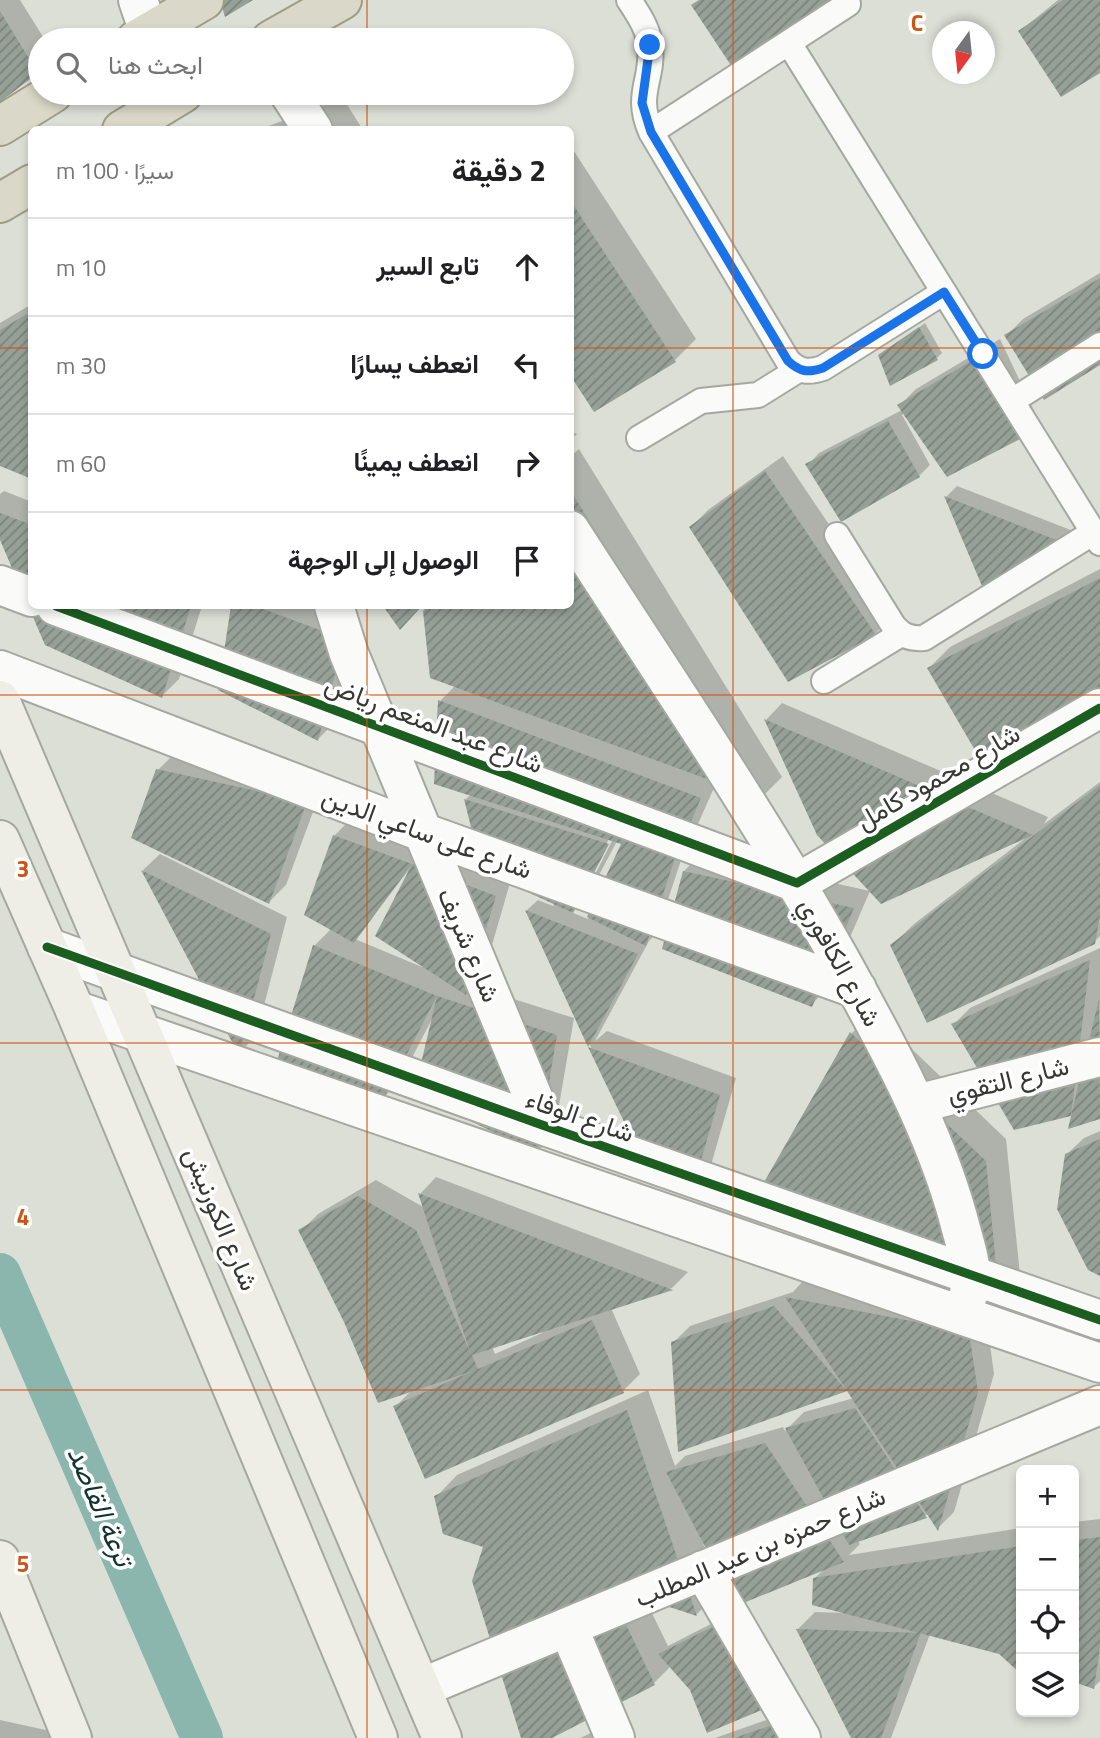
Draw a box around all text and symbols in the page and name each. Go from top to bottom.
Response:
text: C [911,5,923,40]
north arrow [932,21,995,84]
search box [28,28,574,105]
route end [634,29,665,60]
text: ابحث هنا [108,45,203,84]
icon: search [52,48,90,86]
text: 2 دقيقة [452,147,546,193]
text: سيرًا · 100 m [56,153,174,188]
text: تابع السير [376,246,479,285]
icon: ahead [508,248,546,286]
text: 10 m [56,250,106,285]
route start [967,338,998,369]
text: انعطف يسارًا [350,344,479,383]
icon: left [508,346,546,384]
text: 30 m [56,348,106,383]
text: انعطف يمينًا [353,442,479,481]
icon: right [508,444,546,482]
text: 60 m [56,446,106,481]
text: الوصول إلى الوجهة [288,540,479,579]
icon: arrive [508,542,546,580]
street label: شارع عبد المنعم رياض [320,664,549,783]
street label: شارع محمود كامل [848,714,1027,839]
street label: شارع على ساعي الدين [316,776,538,891]
text: 3 [17,851,29,886]
street label: شارع شريف [428,882,511,1008]
street label: شارع الكافوري [787,890,892,1034]
street label: شارع التقوي [943,1046,1073,1115]
street label: شارع الوفاء [521,1079,640,1152]
street label: شارع الكورنيش [174,1141,269,1297]
text: 4 [17,1199,29,1234]
water label: ترعة القاصد [57,1439,147,1576]
map controls [1016,1465,1079,1717]
button: + [1016,1465,1079,1528]
street label: شارع حمزه بن عبد المطلب [628,1476,891,1617]
button: − [1016,1528,1079,1591]
text: 5 [17,1546,29,1581]
button: locate [1016,1591,1079,1654]
button: layers [1016,1654,1079,1717]

